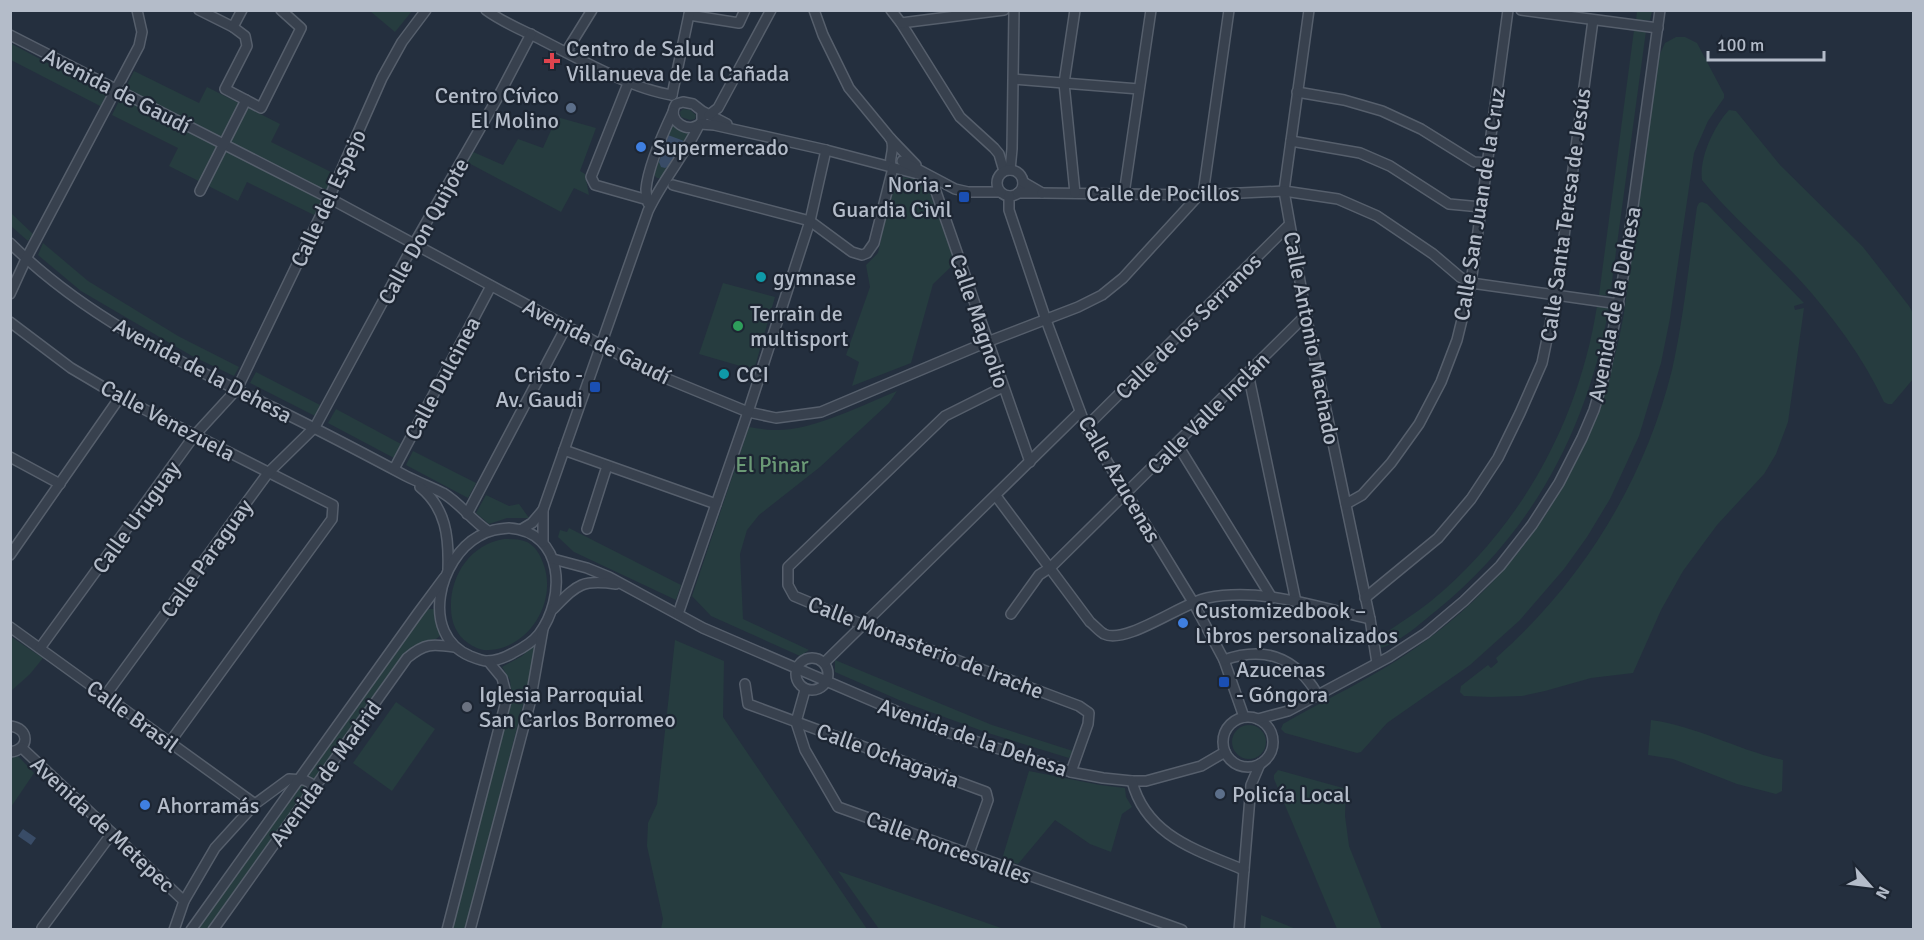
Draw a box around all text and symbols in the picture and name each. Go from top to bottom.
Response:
scale bar [1708,24,1824,62]
text: 100 m [1717,34,1764,56]
place label: Centro de Salud Villanueva de la Cañada [566,35,789,87]
street label: Avenida de Gaudí [39,42,195,139]
marker: Centro de Salud Villanueva de la Cañada [543,52,561,70]
place label: Centro Cívico El Molino [435,82,559,134]
street label: Calle San Juan de la Cruz [1448,85,1511,323]
street label: Calle Santa Teresa de Jesús [1534,87,1597,344]
marker: Centro Cívico El Molino [564,101,578,115]
street label: Calle del Espejo [285,125,372,271]
place label: Supermercado [653,134,789,161]
marker: Supermercado [634,140,648,154]
street label: Calle Don Quijote [372,153,475,309]
place label: Noria - Guardia Civil [832,171,952,223]
street label: Calle de Pocillos [1086,180,1240,207]
marker: Noria - Guardia Civil [957,190,971,204]
street label: Avenida de la Dehesa [1582,204,1647,404]
street label: Calle Antonio Machado [1278,229,1345,447]
street label: Calle de los Serranos [1110,248,1267,405]
street label: Calle Magnolio [944,250,1015,392]
place label: gymnase [773,264,856,291]
marker: gymnase [754,270,768,284]
street label: Avenida de Gaudí [519,293,675,390]
place label: Terrain de multisport [750,300,849,352]
street label: Avenida de la Dehesa [109,312,297,429]
street label: Calle Dulcinea [399,312,486,445]
marker: Terrain de multisport [731,319,745,333]
street label: Calle Valle Inclán [1141,346,1275,480]
place label: Cristo - Av. Gaudi [496,361,583,413]
place label: CCI [736,361,769,388]
marker: CCI [717,367,731,381]
street label: Calle Venezuela [96,374,240,467]
marker: Cristo - Av. Gaudi [588,380,602,394]
street label: Calle Azucenas [1072,411,1167,547]
park label: El Pinar [735,451,809,478]
street label: Calle Uruguay [87,455,187,579]
street label: Calle Paraguay [154,493,259,623]
street label: Calle Monasterio de Irache [804,590,1047,705]
place label: Customizedbook – Libros personalizados [1195,597,1398,649]
marker: Customizedbook – Libros personalizados [1176,616,1190,630]
place label: Azucenas - Góngora [1236,656,1328,708]
street label: Calle Brasil [82,674,184,759]
marker: Azucenas - Góngora [1217,675,1231,689]
place label: Iglesia Parroquial San Carlos Borromeo [479,681,676,733]
street label: Avenida de la Dehesa [875,692,1071,783]
street label: Avenida de Madrid [263,695,387,851]
marker: Iglesia Parroquial San Carlos Borromeo [460,700,474,714]
street label: Calle Ochagavia [813,717,963,794]
street label: Avenida de Metepec [25,751,180,898]
place label: Policía Local [1232,781,1351,808]
marker: Policía Local [1213,787,1227,801]
place label: Ahorramás [157,792,259,819]
marker: Ahorramás [138,798,152,812]
street label: Calle Roncesvalles [862,805,1035,890]
north arrow [1840,856,1900,916]
text: N [1871,883,1894,902]

